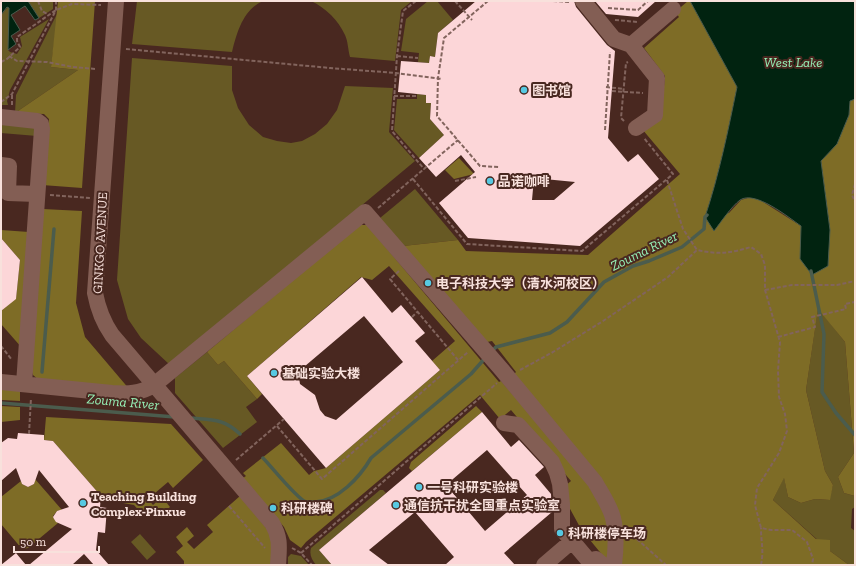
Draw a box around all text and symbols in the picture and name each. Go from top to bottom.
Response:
water label: West Lake [764,54,822,71]
place label: 图书馆 [532,83,571,98]
marker: 图书馆 [519,85,529,95]
place label: 品诺咖啡 [498,174,550,189]
marker: 品诺咖啡 [485,176,495,186]
street label: GINKGO AVENUE [90,191,110,294]
water label: Zouma River [608,227,680,275]
place label: 电子科技大学（清水河校区） [436,276,605,291]
marker: 电子科技大学（清水河校区） [423,278,433,288]
place label: 基础实验大楼 [282,366,360,381]
marker: 基础实验大楼 [269,368,279,378]
water label: Zouma River [86,390,160,414]
place label: 一号科研实验楼 [427,480,518,495]
marker: 一号科研实验楼 [414,482,424,492]
place label: Teaching Building Complex-Pinxue [91,489,197,519]
marker: Teaching Building Complex-Pinxue [78,498,88,508]
place label: 通信抗干扰全国重点实验室 [404,498,560,513]
marker: 通信抗干扰全国重点实验室 [391,500,401,510]
place label: 科研楼碑 [281,501,333,516]
marker: 科研楼碑 [268,503,278,513]
place label: 科研楼停车场 [568,526,646,541]
scale bar [14,528,99,554]
marker: 科研楼停车场 [555,528,565,538]
text: 50 m [20,535,47,549]

